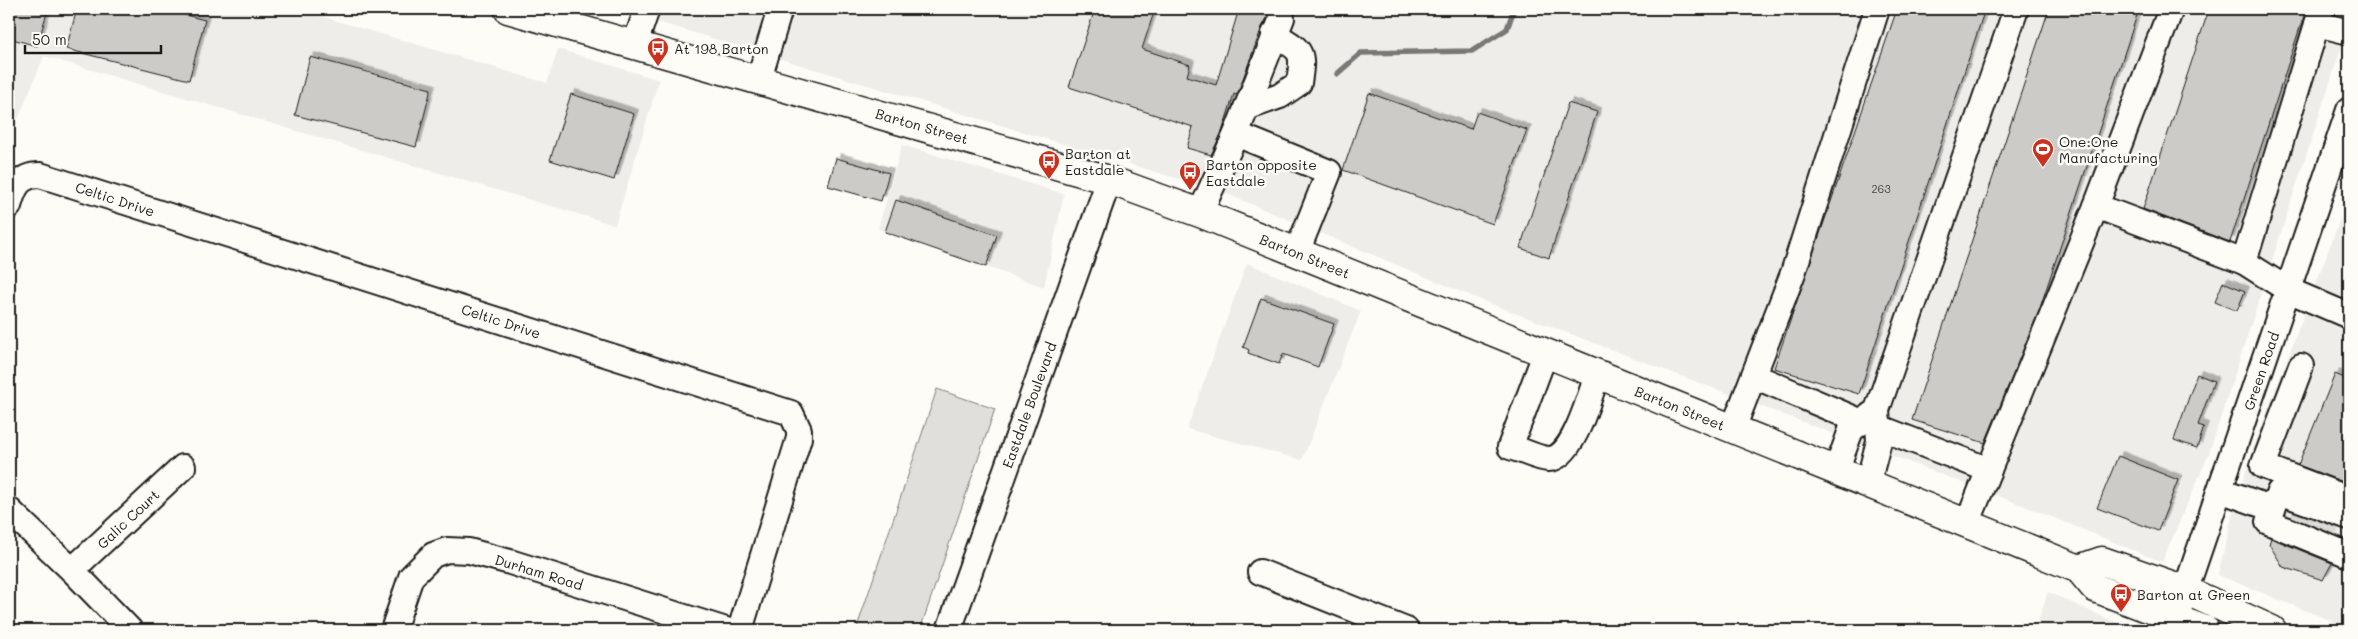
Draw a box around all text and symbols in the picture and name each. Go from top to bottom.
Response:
scale bar [25,22,161,54]
text: 50 m [32,29,67,49]
bus stop icon: At 198 Barton [646,36,670,67]
place label: At 198 Barton [674,39,768,58]
street label: Barton Street [873,104,971,148]
place label: One:One Manufacturing [2059,132,2158,167]
sports icon: One:One Manufacturing [2031,137,2055,168]
place label: Barton at Eastdale [1065,144,1131,179]
bus stop icon: Barton at Eastdale [1037,149,1061,180]
place label: Barton opposite Eastdale [1206,155,1317,190]
bus stop icon: Barton opposite Eastdale [1178,160,1202,191]
street label: Celtic Drive [73,177,157,221]
house number: 263 [1871,181,1891,196]
street label: Barton Street [1257,229,1353,283]
street label: Celtic Drive [459,299,543,343]
street label: Green Road [2239,329,2283,413]
street label: Eastdale Boulevard [997,339,1061,471]
street label: Barton Street [1632,381,1728,435]
street label: Galic Court [93,485,163,553]
street label: Durham Road [493,550,586,594]
bus stop icon: Barton at Green [2109,582,2133,613]
place label: Barton at Green [2137,585,2250,604]

